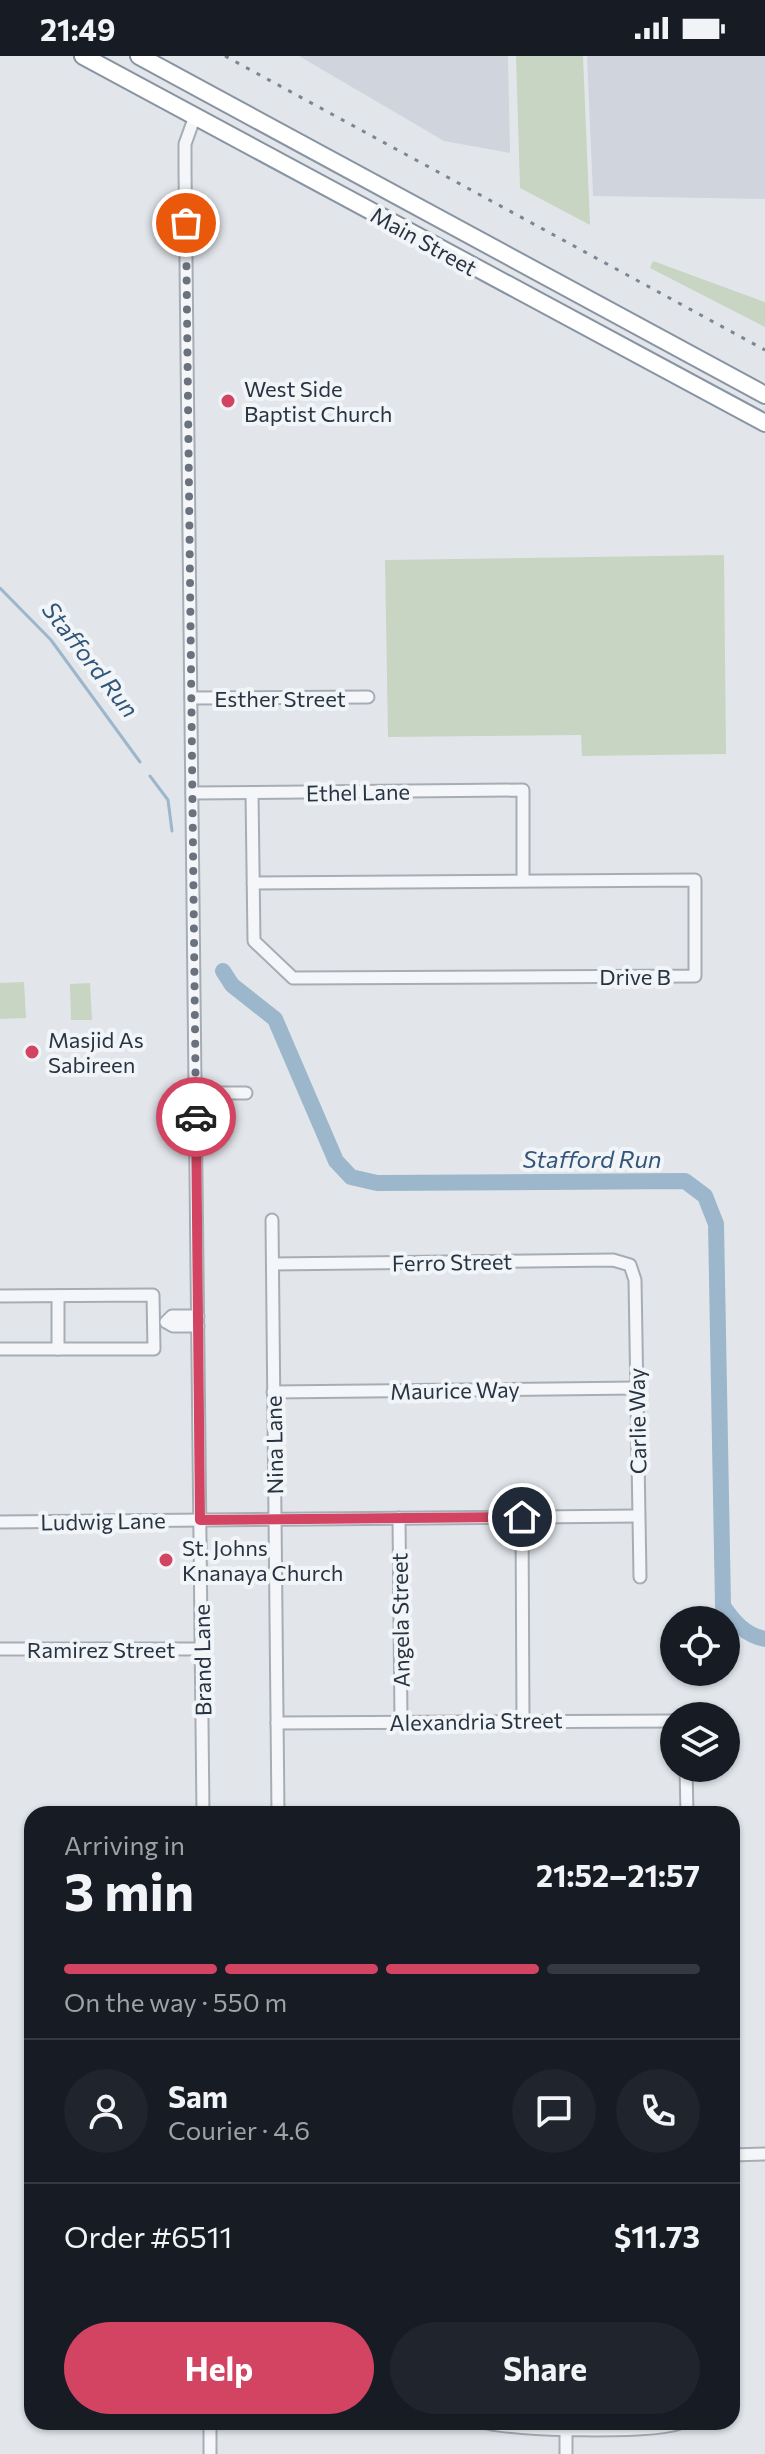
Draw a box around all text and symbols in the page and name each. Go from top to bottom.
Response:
text: 21:49 [40,10,116,47]
pin [152,189,220,257]
icon: bag [164,201,208,245]
street label: Main Street [366,201,482,281]
place label: West Side Baptist Church [244,375,392,427]
marker: West Side Baptist Church [219,392,237,410]
water label: Stafford Run [37,595,145,723]
street label: Esther Street [214,685,346,712]
street label: Ethel Lane [306,778,410,806]
street label: Drive B [599,963,671,990]
place label: Masjid As Sabireen [48,1026,144,1078]
marker: Masjid As Sabireen [23,1043,41,1061]
courier [156,1077,236,1157]
icon: car [174,1095,218,1139]
water label: Stafford Run [522,1144,662,1173]
street label: Ferro Street [392,1247,512,1277]
street label: Carlie Way [623,1368,651,1474]
street label: Maurice Way [390,1375,520,1405]
street label: Nina Lane [260,1395,288,1495]
pin [488,1483,556,1551]
icon: home [500,1495,544,1539]
street label: Ludwig Lane [40,1506,166,1536]
place label: St. Johns Knanaya Church [182,1534,343,1586]
marker: St. Johns Knanaya Church [157,1551,175,1569]
street label: Angela Street [385,1552,415,1688]
street label: Brand Lane [188,1604,216,1716]
map controls [660,1606,740,1782]
button: locate [660,1606,740,1686]
street label: Ramirez Street [27,1636,175,1663]
button: layers [660,1702,740,1782]
street label: Alexandria Street [389,1706,563,1736]
text: Arriving in [64,1829,185,1860]
text: 21:52–21:57 [536,1856,700,1893]
text: 3 min [64,1858,194,1922]
text: On the way · 550 m [64,1986,287,2017]
button: person [64,2069,148,2153]
button: chat [512,2069,596,2153]
button: phone [616,2069,700,2153]
text: Sam [168,2077,228,2114]
text: Courier · 4.6 [168,2114,310,2145]
text: Order #6511 [64,2217,232,2254]
text: $11.73 [614,2217,700,2254]
button: Help [64,2322,374,2414]
button: Share [390,2322,700,2414]

